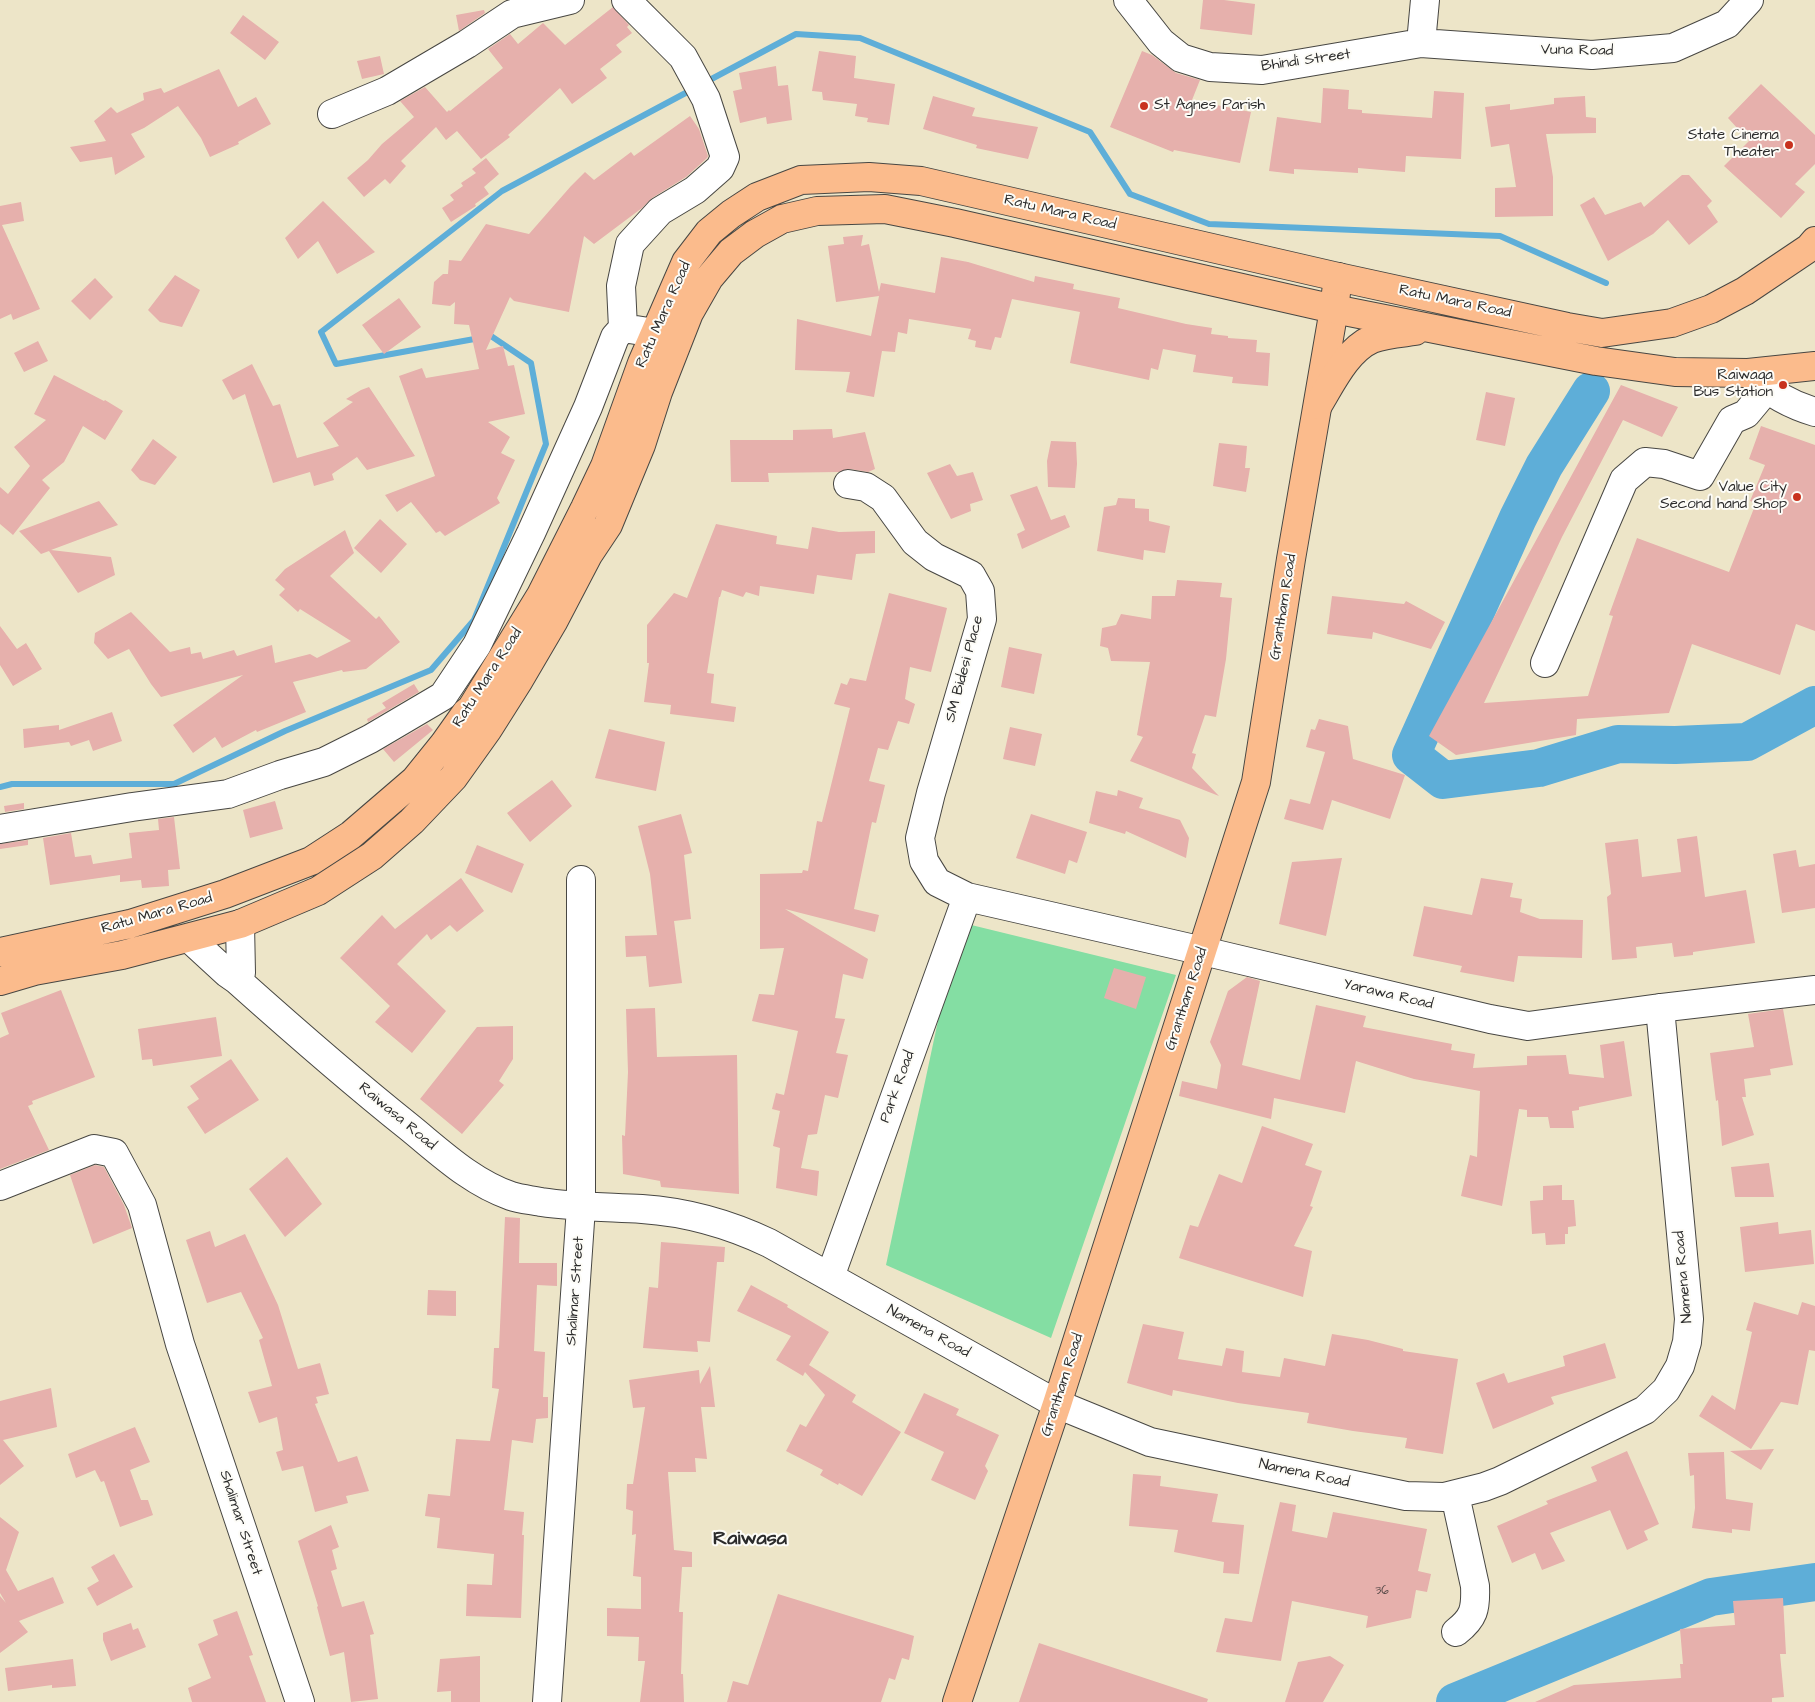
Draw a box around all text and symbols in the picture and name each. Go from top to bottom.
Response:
street label: Vuna Road [1541,41,1613,61]
street label: Bhindi Street [1260,46,1352,76]
place label: St Agnes Parish [1154,97,1265,115]
marker: St Agnes Parish [1138,100,1150,112]
place label: State Cinema Theater [1688,127,1779,162]
marker: State Cinema Theater [1783,139,1795,151]
street label: Ratu Mara Road [1002,191,1118,235]
street label: Ratu Mara Road [633,259,695,371]
street label: Ratu Mara Road [1397,281,1513,323]
place label: Raiwaqa Bus Station [1694,367,1773,402]
marker: Raiwaqa Bus Station [1777,379,1789,391]
place label: Value City Second hand Shop [1660,479,1787,514]
marker: Value City Second hand Shop [1791,491,1803,503]
street label: Grantham Road [1267,553,1301,661]
street label: SM Bidesi Place [942,614,988,724]
street label: Ratu Mara Road [449,625,527,731]
street label: Ratu Mara Road [100,890,214,938]
street label: Grantham Road [1162,945,1212,1053]
street label: Yarawa Road [1341,976,1435,1014]
street label: Park Road [877,1049,919,1125]
street label: Raiwasa Road [354,1079,440,1155]
street label: Namena Road [1671,1230,1697,1324]
street label: Shalimar Street [563,1236,589,1346]
street label: Namena Road [883,1302,973,1362]
street label: Grantham Road [1038,1331,1088,1439]
street label: Namena Road [1257,1456,1351,1492]
street label: Shalimar Street [215,1468,265,1578]
district label: Raiwasa [713,1528,787,1552]
house number: 36 [1375,1584,1389,1598]

